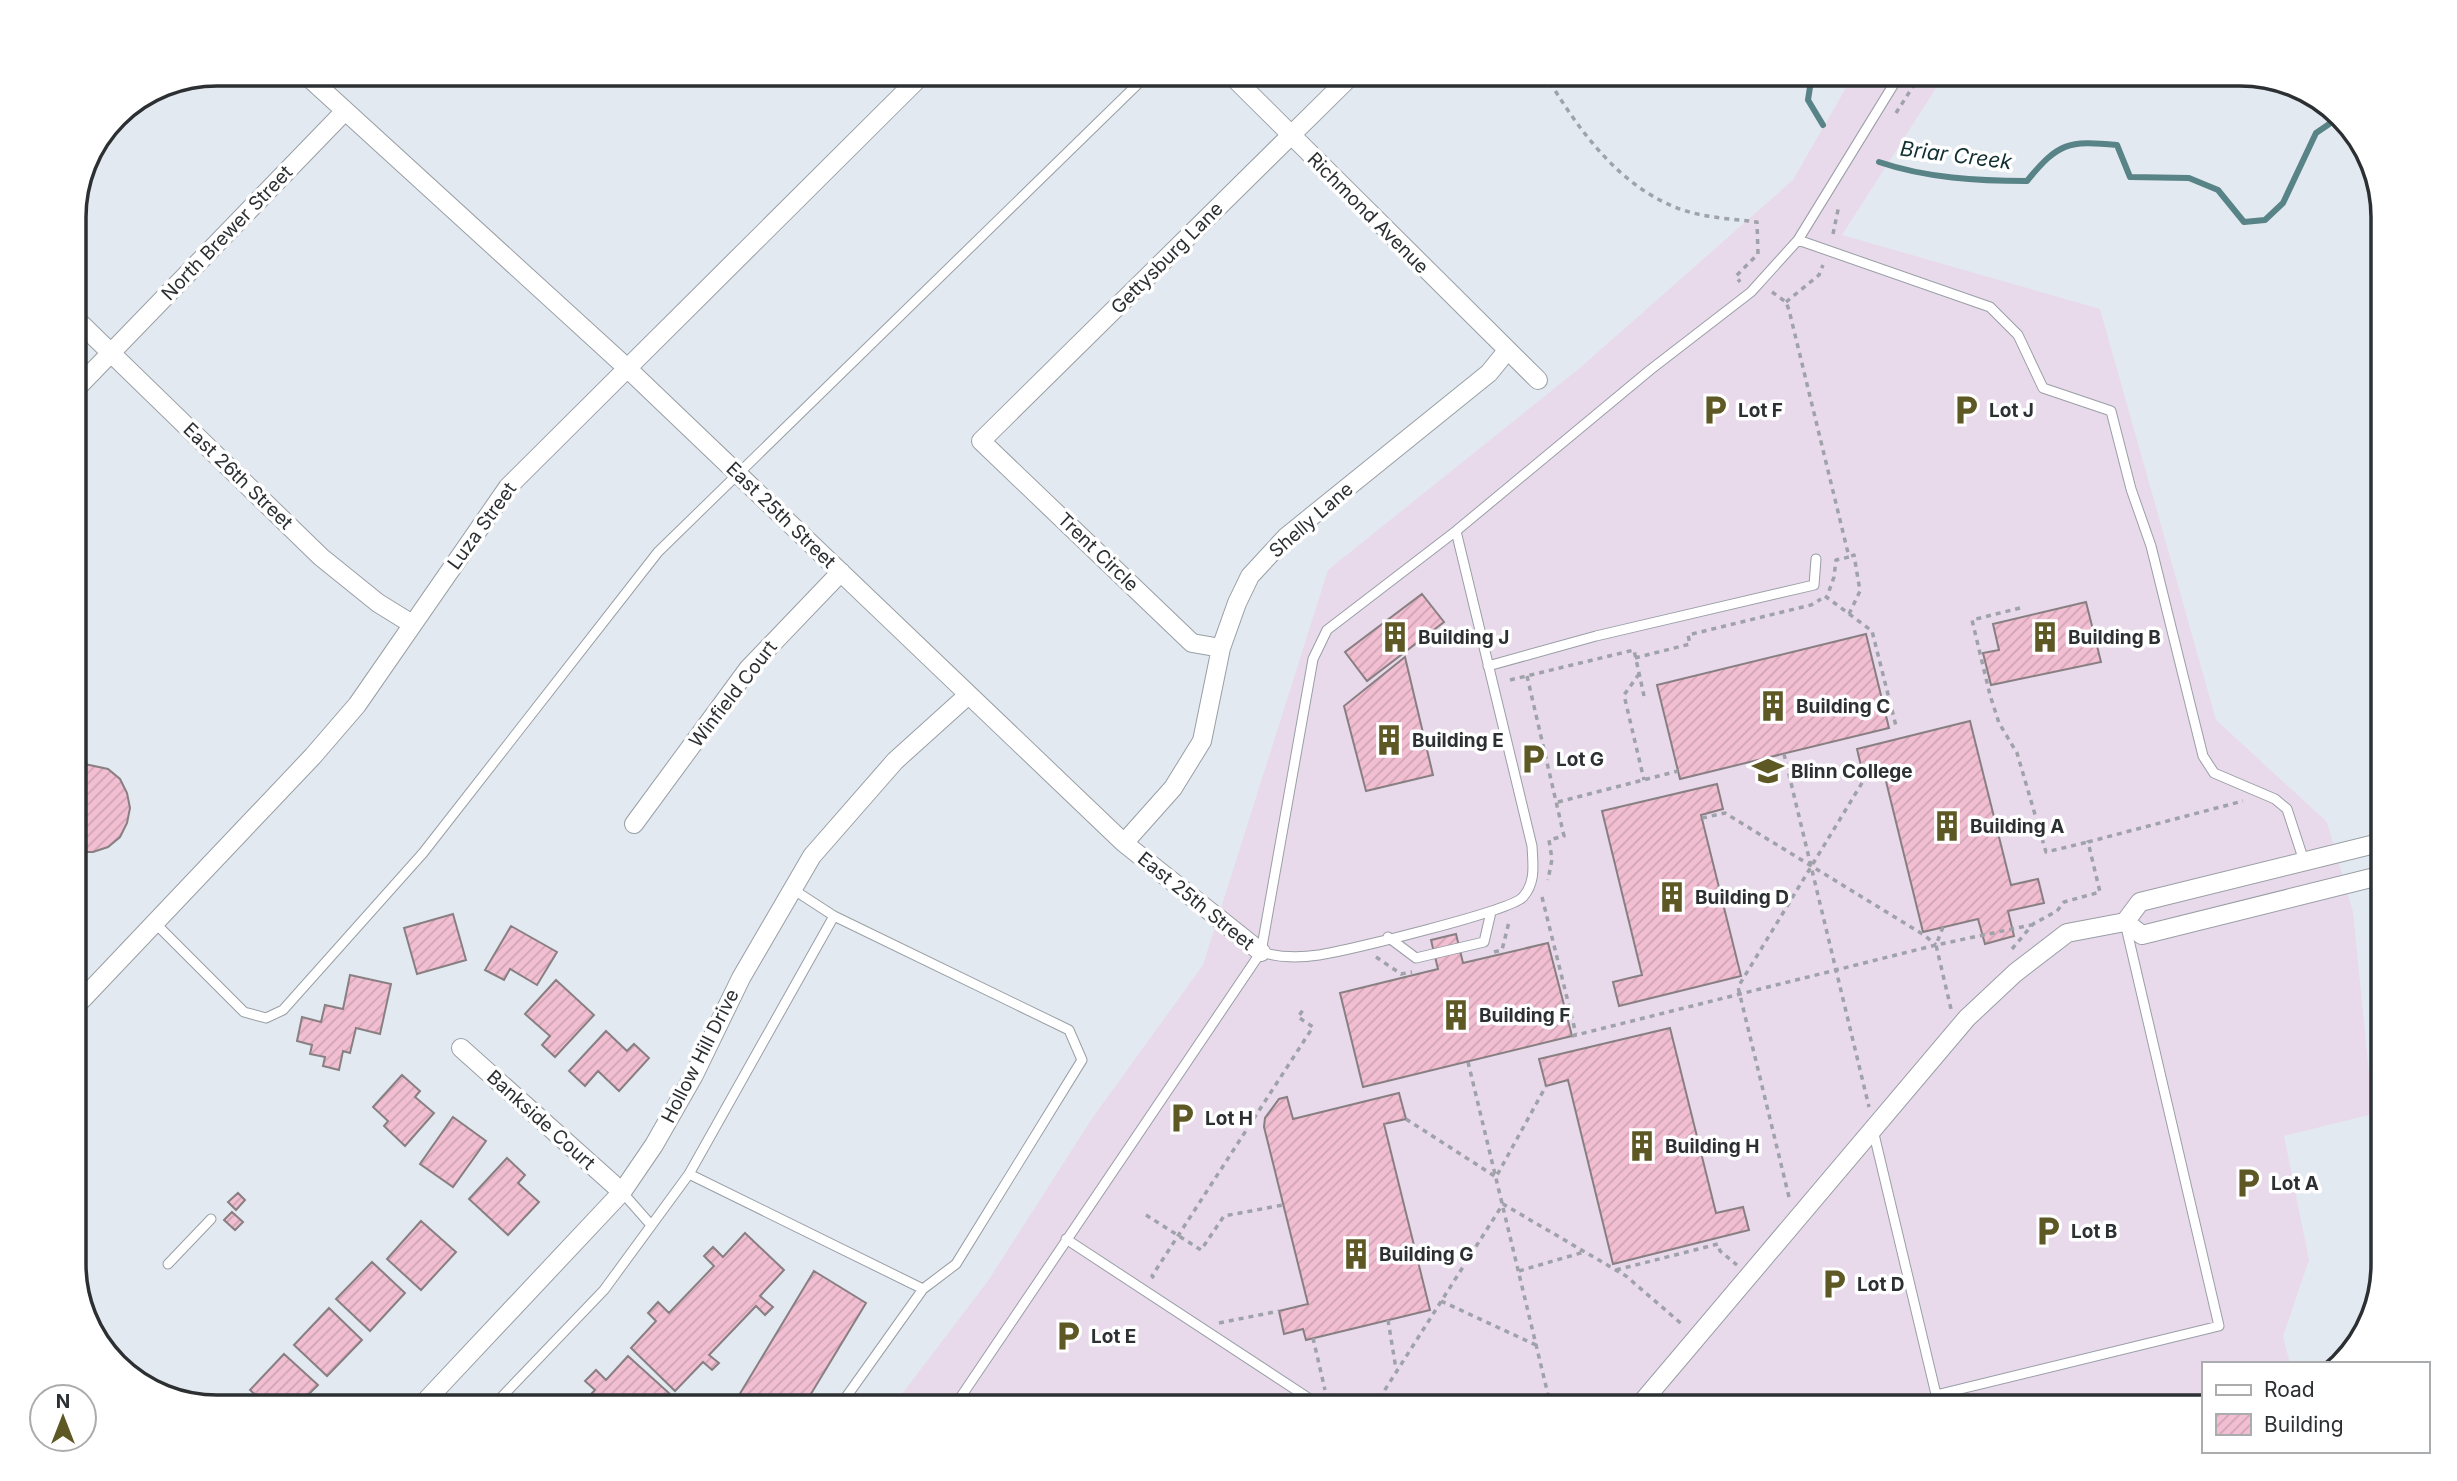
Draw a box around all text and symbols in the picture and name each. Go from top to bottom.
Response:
water label: Briar Creek [1899,136,2014,174]
street label: Richmond Avenue [1303,148,1433,278]
street label: North Brewer Street [157,161,297,305]
street label: Gettysburg Lane [1106,197,1228,319]
parking icon: Lot F [1698,393,1732,427]
parking icon: Lot J [1949,393,1983,427]
place label: Lot F [1738,399,1783,422]
place label: Lot J [1989,399,2034,422]
street label: East 26th Street [178,418,298,534]
street label: East 25th Street [721,457,841,573]
street label: Shelly Lane [1264,477,1358,563]
street label: Luza Street [443,478,521,574]
street label: Trent Circle [1053,508,1143,596]
building icon: Building J [1378,620,1412,654]
building icon: Building B [2028,620,2062,654]
place label: Building J [1418,626,1509,649]
place label: Building B [2068,626,2161,649]
street label: Winfield Court [684,636,782,752]
building icon: Building C [1756,689,1790,723]
place label: Building C [1796,695,1890,718]
building icon: Building E [1372,723,1406,757]
place label: Building E [1412,729,1504,752]
parking icon: Lot G [1516,742,1550,776]
place label: Lot G [1556,748,1604,771]
school or university icon: Blinn College [1751,754,1785,788]
place label: Blinn College [1791,760,1913,783]
building icon: Building A [1930,809,1964,843]
place label: Building A [1970,815,2064,838]
street label: East 25th Street [1133,847,1259,955]
building icon: Building D [1655,880,1689,914]
place label: Building D [1695,886,1789,909]
street label: Hollow Hill Drive [656,985,744,1127]
building icon: Building F [1439,998,1473,1032]
place label: Building F [1479,1004,1570,1027]
street label: Bankside Court [482,1065,600,1175]
parking icon: Lot H [1165,1101,1199,1135]
place label: Lot H [1205,1107,1253,1130]
building icon: Building H [1625,1129,1659,1163]
place label: Building H [1665,1135,1759,1158]
parking icon: Lot A [2231,1166,2265,1200]
place label: Lot A [2271,1172,2319,1195]
parking icon: Lot B [2031,1214,2065,1248]
place label: Lot B [2071,1220,2117,1243]
building icon: Building G [1339,1237,1373,1271]
place label: Building G [1379,1243,1473,1266]
parking icon: Lot D [1817,1267,1851,1301]
place label: Lot D [1857,1273,1905,1296]
parking icon: Lot E [1051,1319,1085,1353]
place label: Lot E [1091,1325,1136,1348]
legend [2202,1362,2429,1453]
text: Road [2264,1377,2315,1402]
north arrow [28,1383,98,1453]
text: N [56,1390,70,1413]
text: Building [2264,1412,2344,1437]

